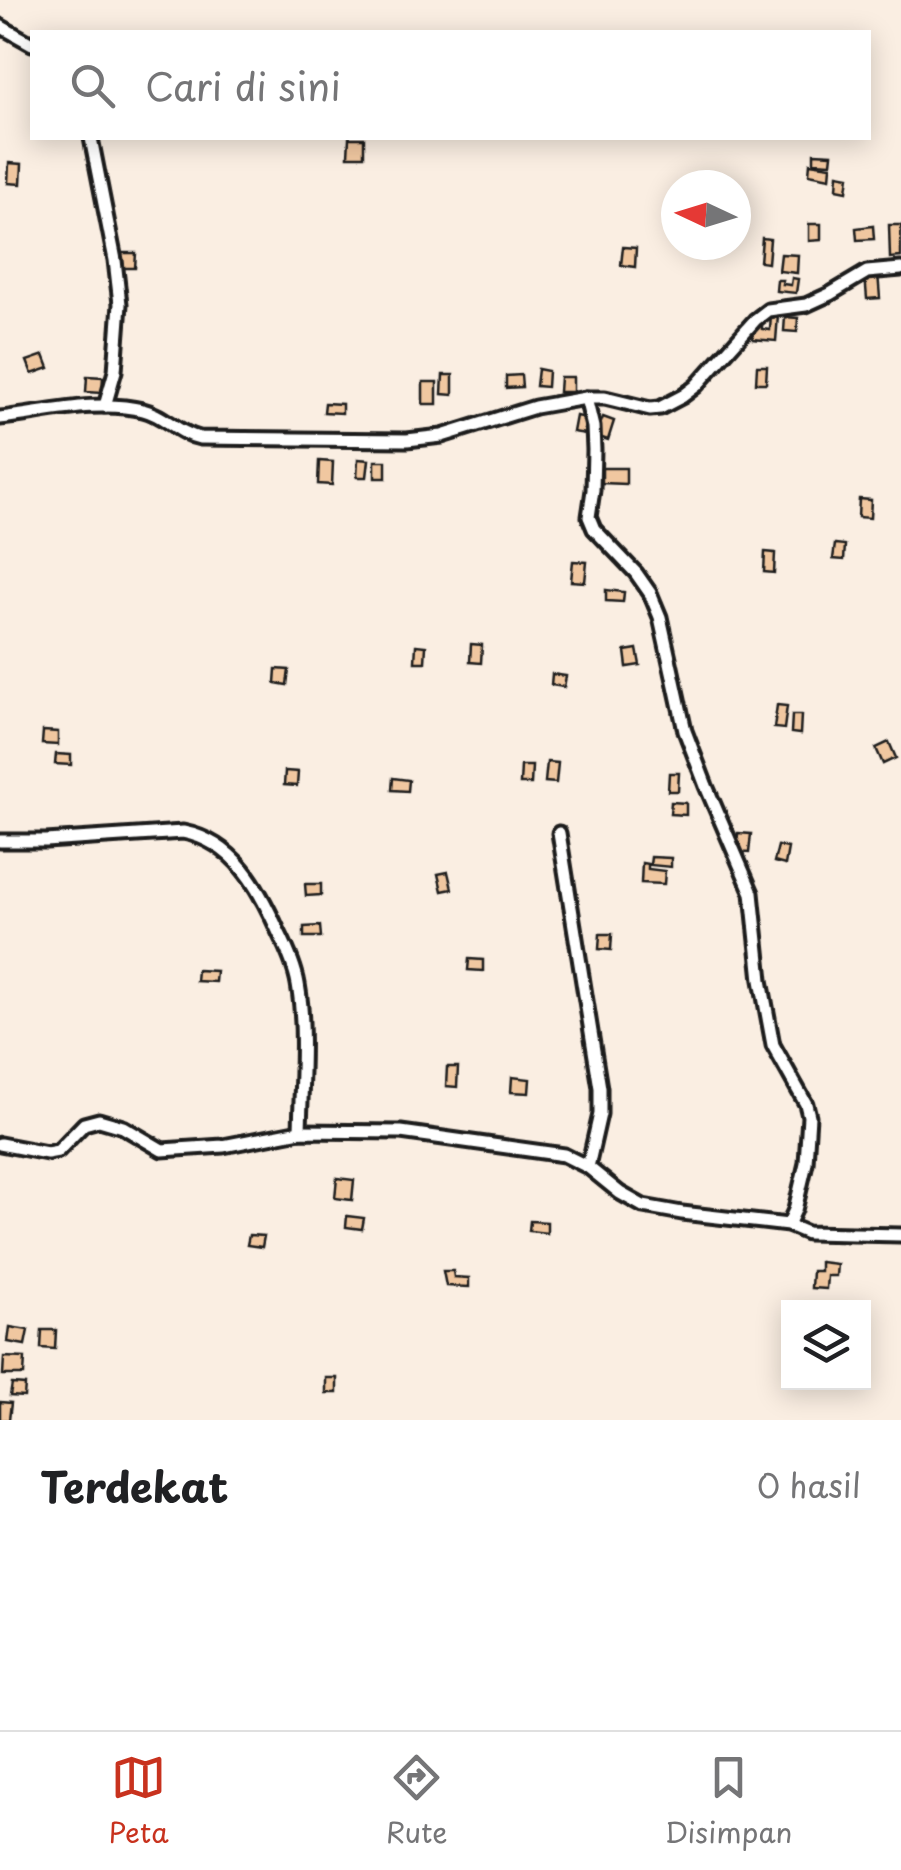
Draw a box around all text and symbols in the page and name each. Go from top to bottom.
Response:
search box [30,30,871,140]
text: Cari di sini [145,57,341,114]
icon: search [65,58,120,113]
north arrow [661,170,751,260]
map controls [781,1300,871,1390]
button: layers [781,1300,871,1390]
text: Terdekat [40,1454,228,1517]
text: 0 hasil [757,1461,861,1509]
tab: Peta [109,1750,169,1853]
tab: Rute [386,1750,448,1853]
tab: Disimpan [665,1750,792,1853]

